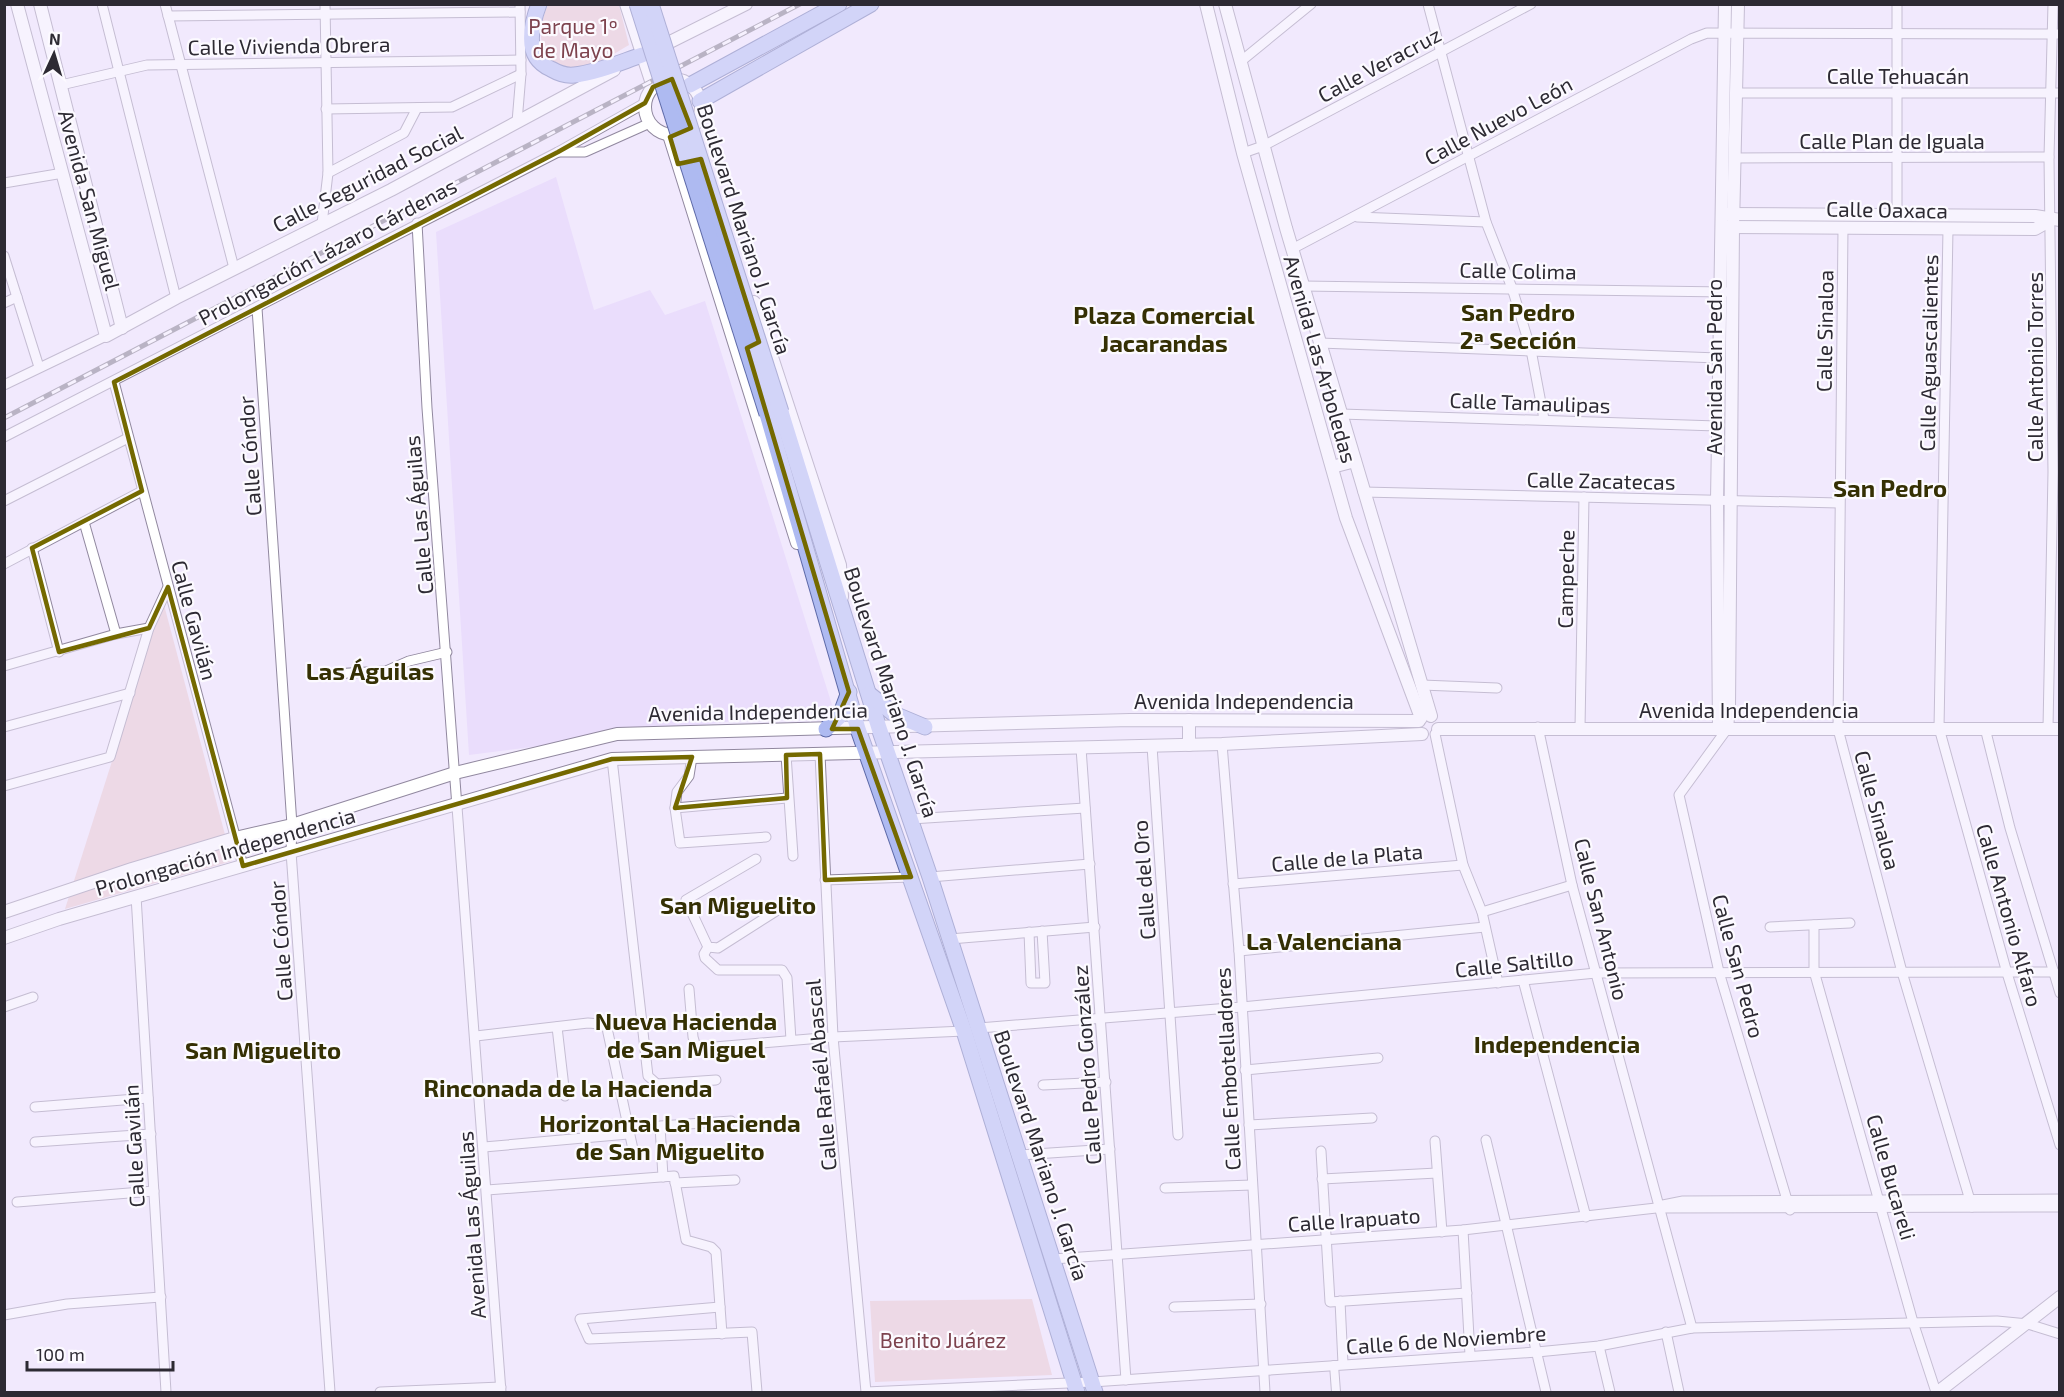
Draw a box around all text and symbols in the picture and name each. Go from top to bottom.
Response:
park label: Parque 1º de Mayo [528,13,618,62]
street label: Calle Veracruz [1313,21,1445,107]
north arrow [24,24,84,84]
text: N [49,29,62,48]
street label: Calle Vivienda Obrera [187,31,391,59]
street label: Calle Tehuacán [1827,63,1969,88]
street label: Calle Nuevo León [1420,71,1576,169]
street label: Boulevard Mariano J. García [693,101,797,357]
street label: Avenida San Miguel [54,107,126,294]
street label: Calle Seguridad Social [268,119,467,237]
street label: Calle Plan de Iguala [1799,128,1985,153]
street label: Prolongación Lázaro Cárdenas [194,172,460,330]
street label: Calle Oaxaca [1826,195,1948,223]
street label: Avenida Las Arboledas [1279,252,1363,466]
street label: Calle Aguascalientes [1914,254,1942,452]
street label: Calle Colima [1459,256,1577,284]
street label: Calle Sinaloa [1810,270,1838,392]
street label: Calle Antonio Torres [2022,272,2047,462]
street label: Avenida San Pedro [1701,279,1726,455]
district label: San Pedro 2ª Sección [1460,297,1576,354]
district label: Plaza Comercial Jacarandas [1073,300,1255,357]
street label: Calle Tamaulipas [1449,387,1611,417]
street label: Calle Cóndor [232,394,266,517]
street label: Calle Las Águilas [399,434,437,596]
street label: Calle Zacatecas [1526,466,1676,494]
district label: San Pedro [1833,473,1947,502]
street label: Campeche [1552,529,1578,629]
street label: Calle Gavilán [167,557,223,683]
street label: Boulevard Mariano J. García [840,564,944,820]
district label: Las Águilas [306,656,434,685]
street label: Avenida Independencia [1134,688,1354,713]
street label: Avenida Independencia [648,697,868,725]
street label: Avenida Independencia [1639,697,1859,722]
street label: Calle Sinaloa [1850,748,1906,872]
street label: Prolongación Independencia [92,802,358,900]
street label: Calle del Oro [1126,819,1160,941]
street label: Calle Antonio Alfaro [1972,821,2048,1009]
street label: Calle San Antonio [1570,835,1634,1003]
street label: Calle de la Plata [1270,838,1424,876]
street label: Calle Cóndor [263,879,297,1002]
district label: San Miguelito [660,890,816,919]
street label: Calle San Pedro [1708,891,1770,1041]
district label: La Valenciana [1246,926,1402,955]
street label: Calle Saltillo [1454,944,1574,982]
street label: Calle Pedro González [1067,964,1105,1166]
street label: Calle Embotelladores [1209,967,1245,1171]
street label: Calle Rafaél Abascal [799,977,841,1172]
district label: Nueva Hacienda de San Miguel [595,1006,777,1063]
street label: Boulevard Mariano J. García [990,1027,1094,1283]
district label: Independencia [1474,1029,1640,1058]
district label: San Miguelito [185,1035,341,1064]
district label: Rinconada de la Hacienda [424,1073,712,1102]
street label: Calle Gavilán [117,1084,149,1208]
district label: Horizontal La Hacienda de San Miguelito [539,1108,801,1165]
street label: Calle Bucareli [1862,1111,1922,1243]
street label: Avenida Las Águilas [452,1130,490,1320]
street label: Calle Irapuato [1287,1202,1421,1236]
street label: Calle 6 de Noviembre [1345,1320,1547,1358]
park label: Benito Juárez [880,1327,1006,1352]
scale bar [27,1334,172,1372]
text: 100 m [36,1343,85,1365]

